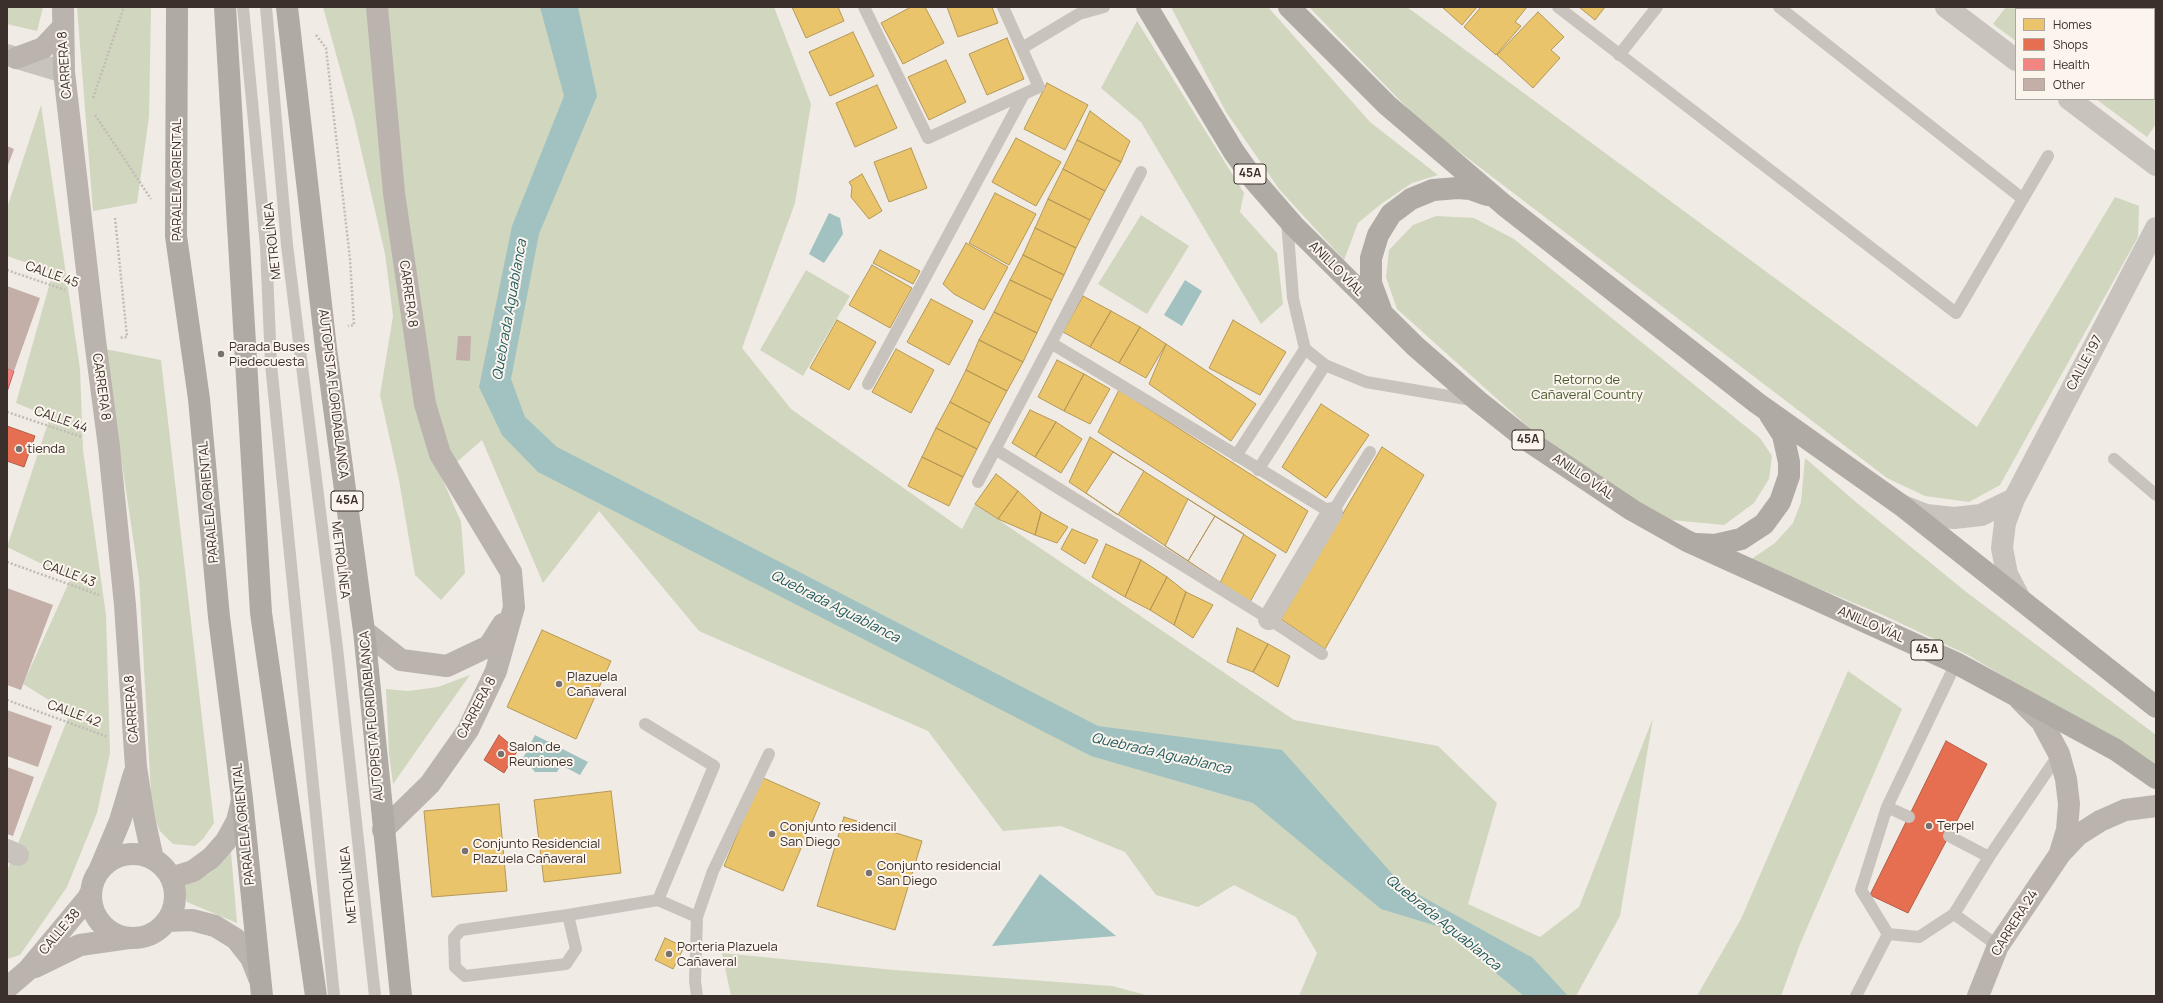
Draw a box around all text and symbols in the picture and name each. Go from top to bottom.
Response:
legend [2015,8,2155,100]
text: Homes [2053,16,2092,33]
street label: CARRERA 8 [55,31,75,99]
text: Shops [2053,36,2088,53]
text: Health [2053,56,2090,73]
text: Other [2053,76,2085,93]
street label: PARALELA ORIENTAL [169,119,185,241]
road number: 45A [1234,164,1266,184]
street label: METROLÍNEA [261,201,285,281]
water label: Quebrada Aguablanca [489,238,531,382]
street label: ANILLO VÍAL [1305,238,1367,300]
street label: CALLE 45 [23,259,81,291]
street label: CARRERA 8 [396,259,420,329]
street label: AUTOPISTA FLORIDABLANCA [315,308,351,480]
street label: CALLE 197 [2064,333,2106,393]
place label: Parada Buses Piedecuesta [229,339,310,370]
marker: Parada Buses Piedecuesta [216,349,226,359]
street label: CARRERA 8 [89,352,113,422]
park label: Retorno de Cañaveral Country [1531,372,1643,403]
street label: CALLE 44 [32,404,90,436]
road number: 45A [1512,430,1544,450]
street label: PARALELA ORIENTAL [196,440,222,564]
place label: tienda [27,441,65,457]
marker: tienda [14,444,24,454]
street label: ANILLO VÍAL [1549,451,1617,503]
road number: 45A [331,491,363,511]
street label: METROLÍNEA [328,520,352,600]
street label: CALLE 43 [40,557,98,591]
water label: Quebrada Aguablanca [768,567,902,647]
street label: ANILLO VÍAL [1835,603,1907,647]
street label: AUTOPISTA FLORIDABLANCA [357,630,387,802]
road number: 45A [1911,640,1943,660]
place label: Plazuela Cañaveral [567,669,627,700]
street label: CARRERA 8 [454,674,500,742]
street label: CARRERA 8 [122,675,142,743]
marker: Plazuela Cañaveral [554,679,564,689]
street label: CALLE 42 [45,697,103,731]
water label: Quebrada Aguablanca [1090,730,1232,778]
place label: Salon de Reuniones [509,739,573,770]
marker: Salon de Reuniones [496,749,506,759]
street label: PARALELA ORIENTAL [230,762,258,886]
place label: Terpel [1937,818,1974,834]
place label: Conjunto residencil San Diego [780,819,897,850]
marker: Terpel [1924,821,1934,831]
marker: Conjunto residencil San Diego [767,829,777,839]
place label: Conjunto Residencial Plazuela Cañaveral [473,836,600,867]
street label: METROLÍNEA [337,845,361,925]
marker: Conjunto Residencial Plazuela Cañaveral [460,846,470,856]
place label: Conjunto residencial San Diego [877,858,1001,889]
marker: Conjunto residencial San Diego [864,868,874,878]
water label: Quebrada Aguablanca [1382,872,1504,974]
street label: CARRERA 24 [1989,887,2041,959]
street label: CALLE 38 [36,906,84,958]
place label: Porteria Plazuela Cañaveral [677,939,778,970]
marker: Porteria Plazuela Cañaveral [664,949,674,959]

